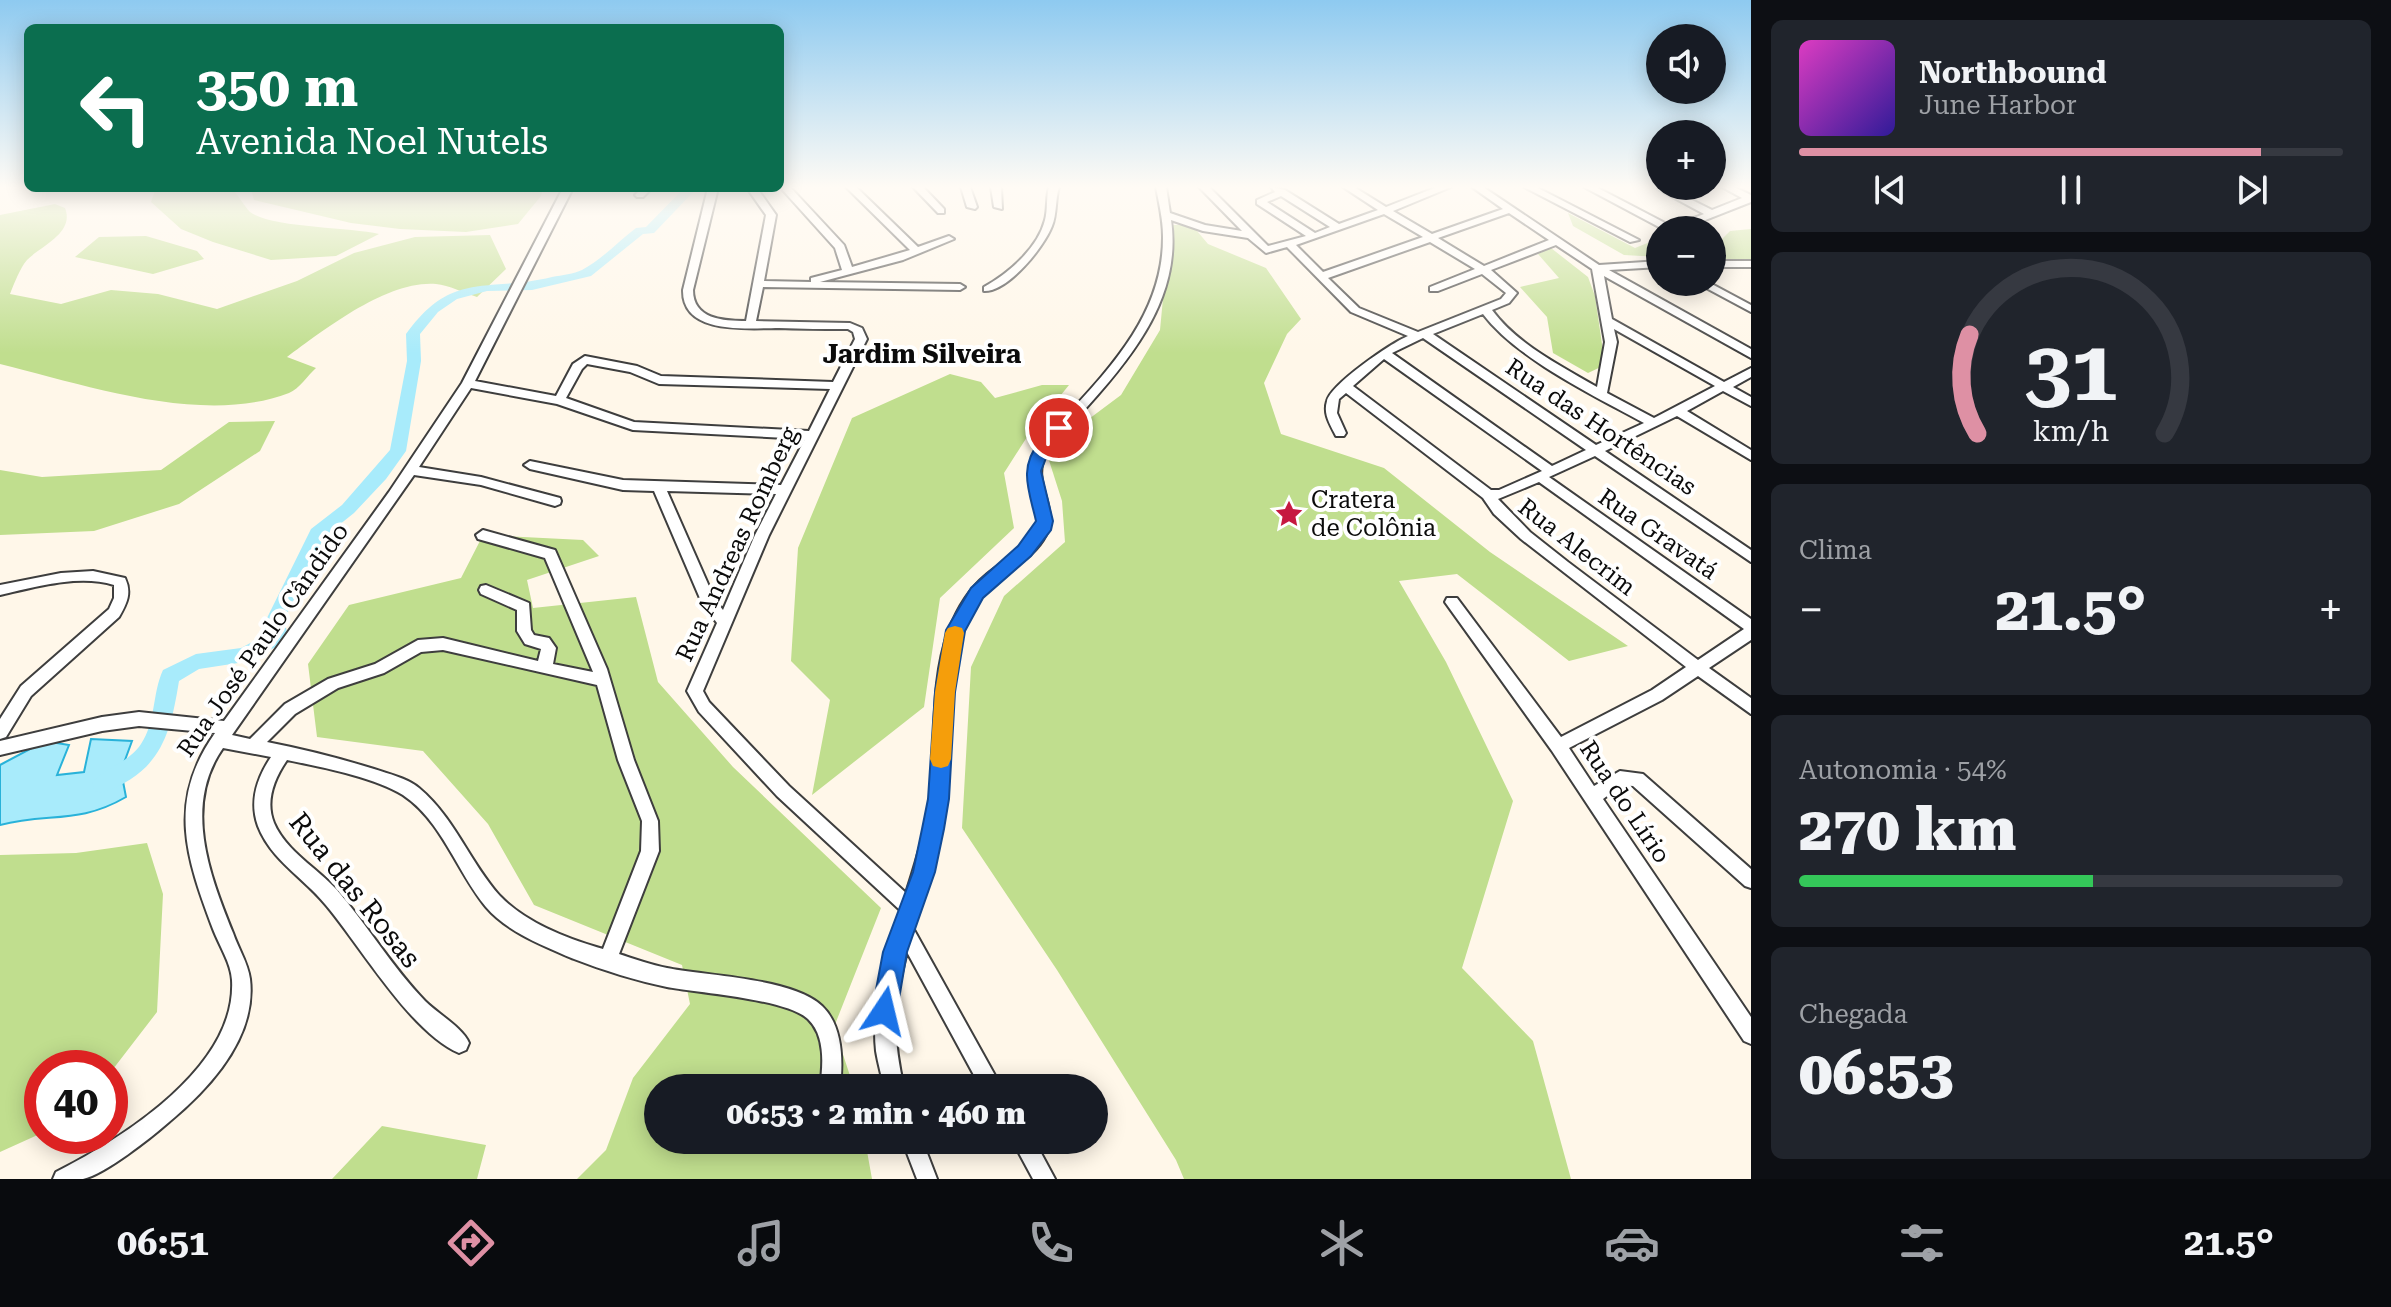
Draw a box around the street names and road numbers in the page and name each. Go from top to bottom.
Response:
street label: Rua das Hortências [1500,353,1702,501]
street label: Rua Andreas Romberg [670,422,804,666]
street label: Rua Gravatá [1593,483,1723,585]
street label: Rua Alecrim [1513,493,1641,601]
street label: Rua José Paulo Cândido [172,518,354,762]
street label: Rua do Lírio [1574,736,1676,868]
street label: Rua das Rosas [282,806,428,974]

